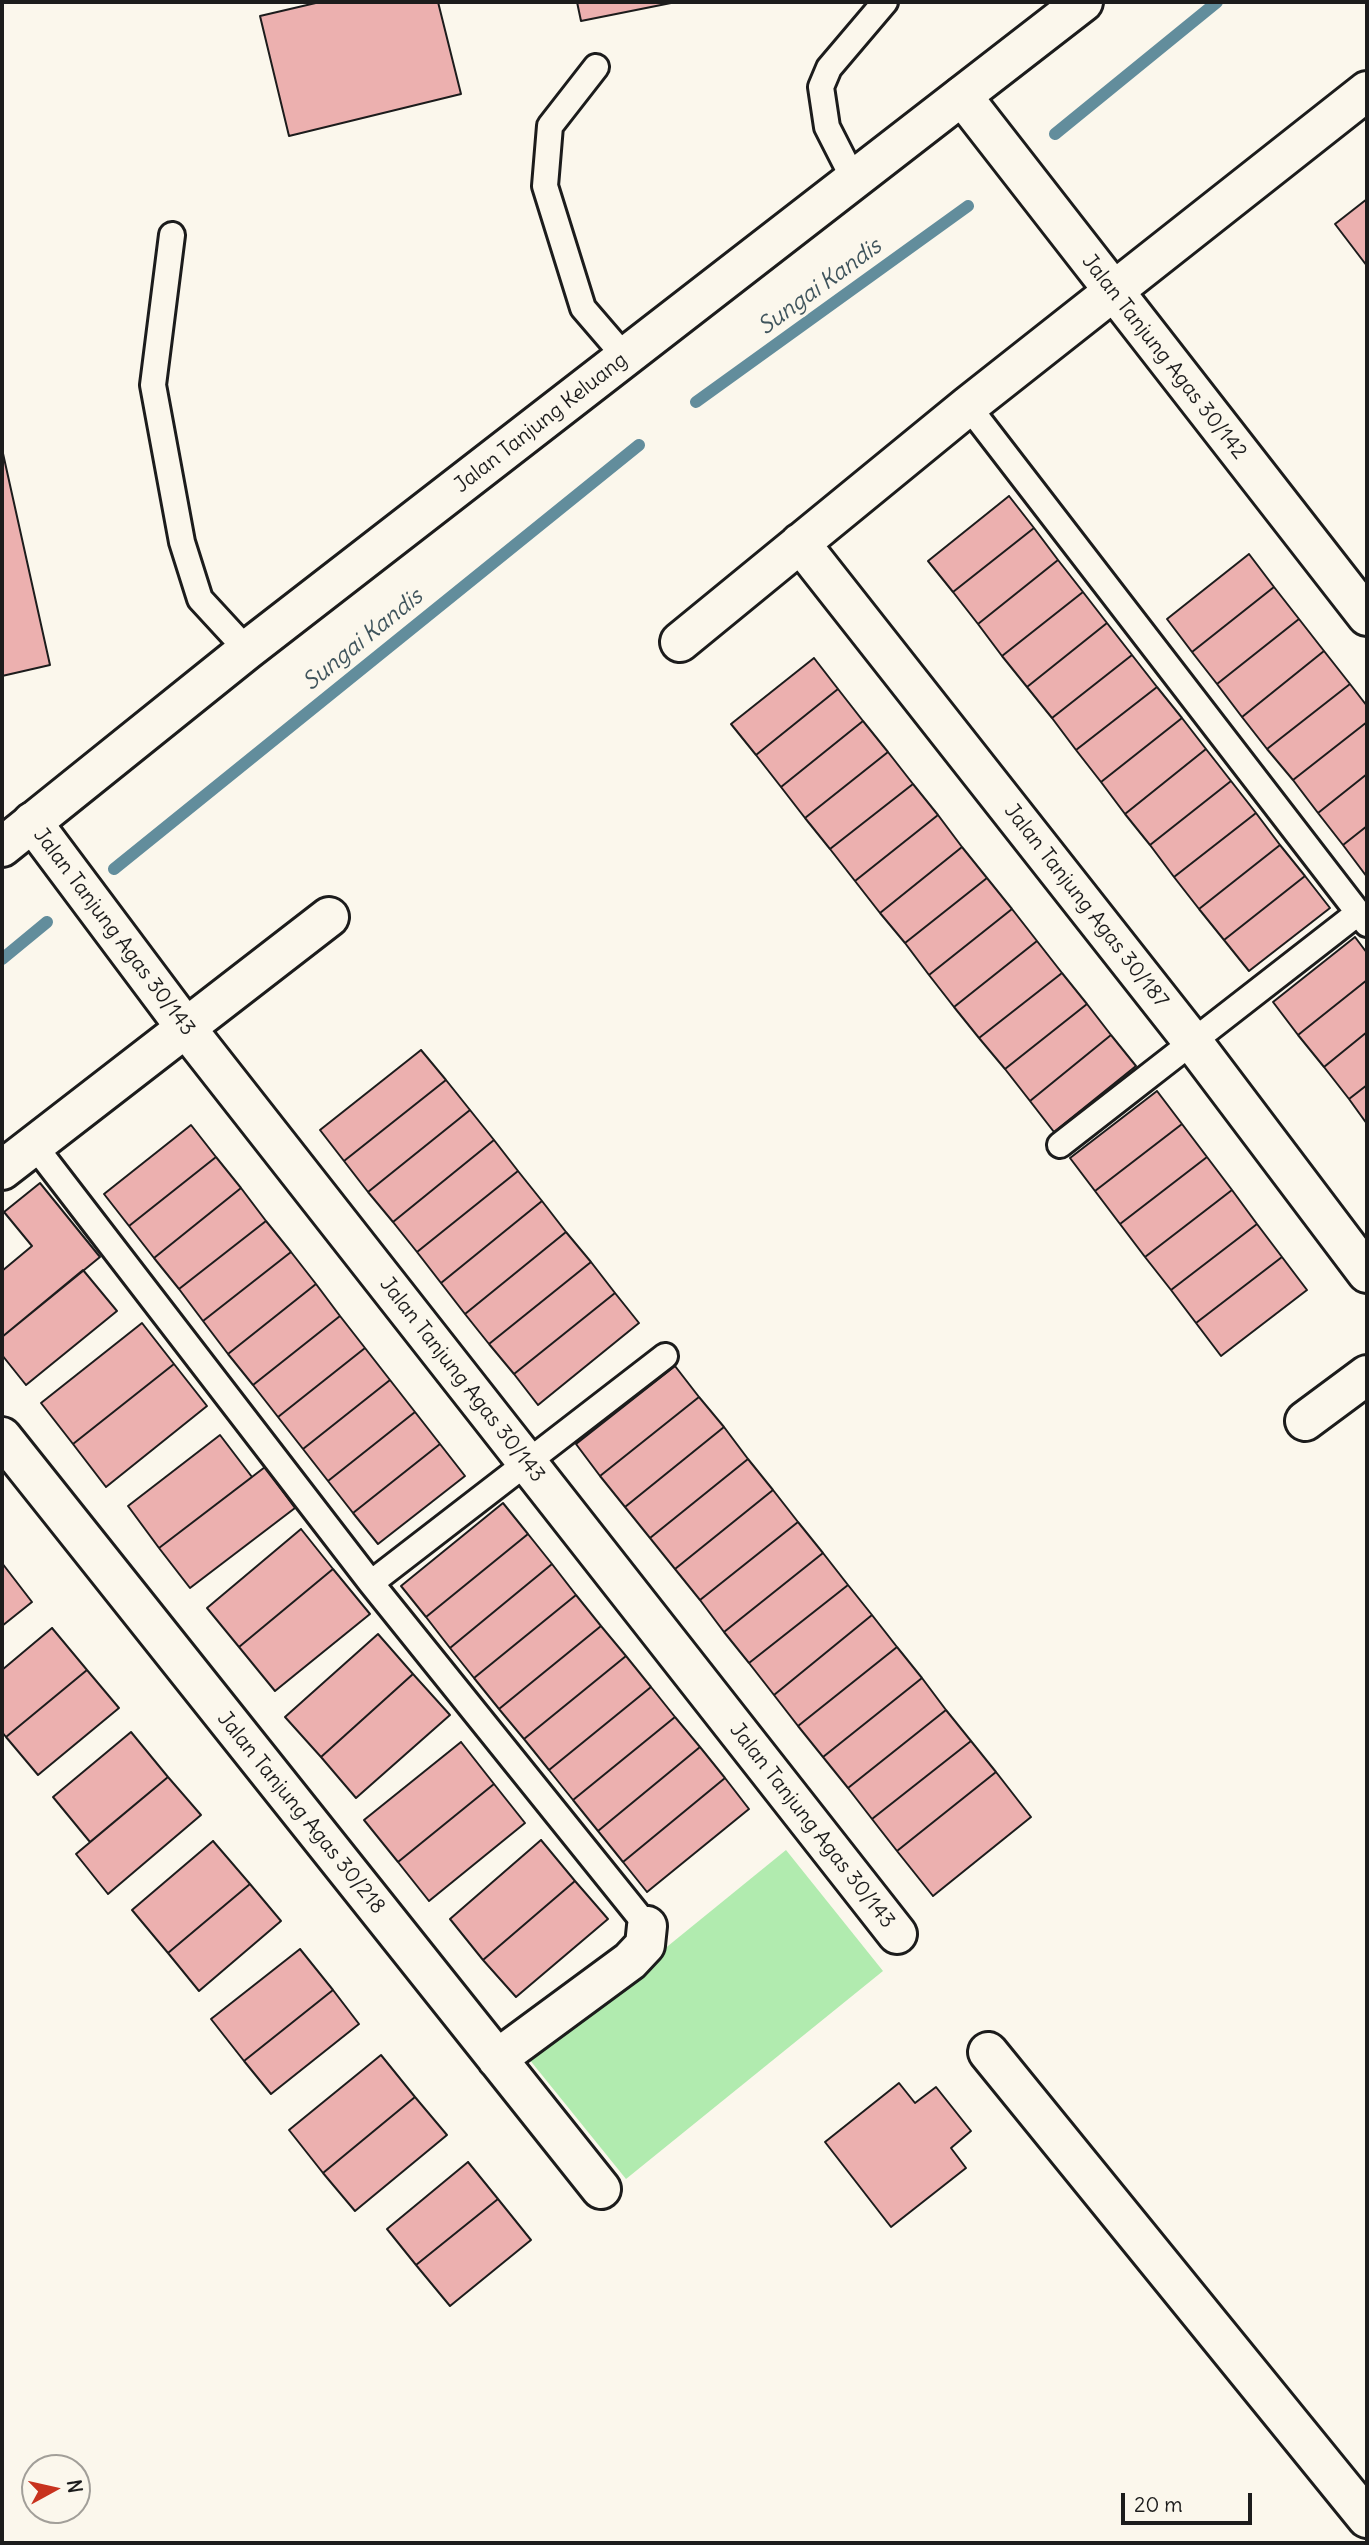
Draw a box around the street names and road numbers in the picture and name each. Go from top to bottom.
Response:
street label: Jalan Tanjung Agas 30/142 [1076,250,1252,464]
street label: Jalan Tanjung Keluang [449,348,633,498]
street label: Jalan Tanjung Agas 30/187 [999,799,1173,1013]
street label: Jalan Tanjung Agas 30/143 [28,823,200,1041]
street label: Jalan Tanjung Agas 30/143 [374,1272,550,1488]
street label: Jalan Tanjung Agas 30/218 [212,1707,390,1919]
street label: Jalan Tanjung Agas 30/143 [724,1718,900,1934]

